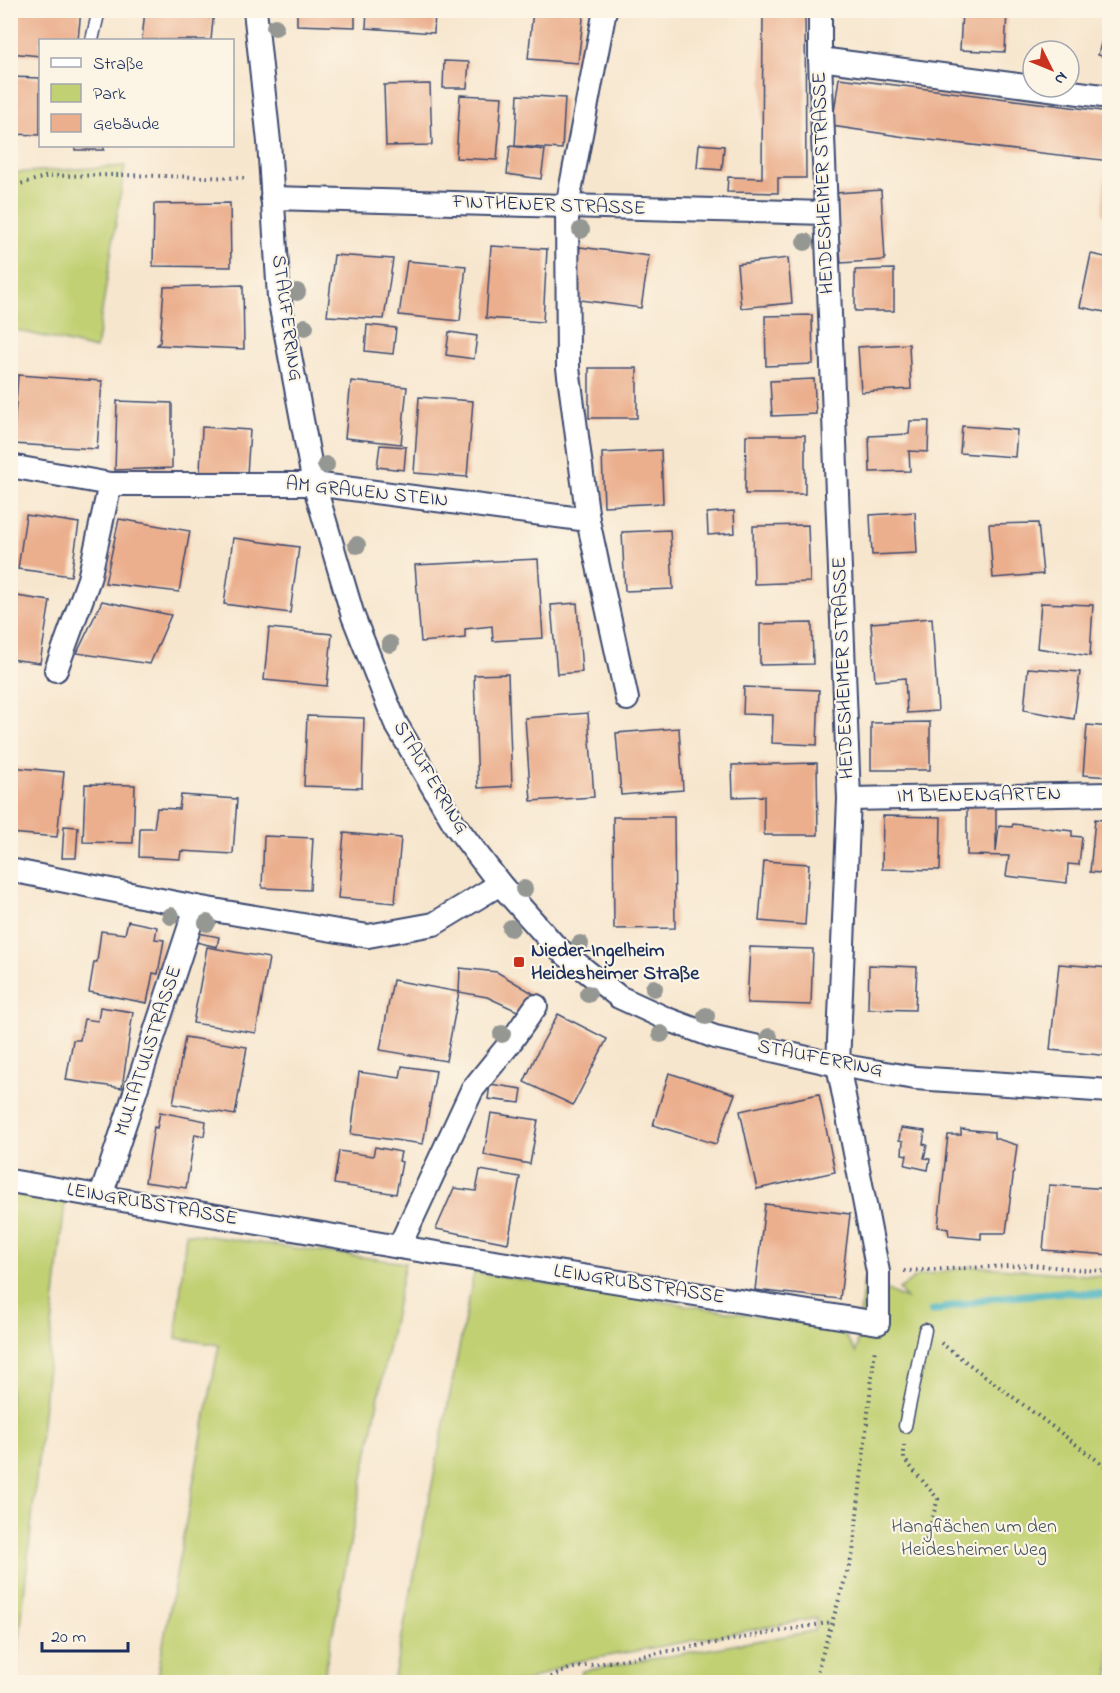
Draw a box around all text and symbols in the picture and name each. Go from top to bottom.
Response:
legend [39,39,234,147]
north arrow [1021,39,1081,99]
text: Straße [93,52,144,78]
text: N [1048,66,1073,90]
street label: HEIDESHEIMER STRASSE [806,71,842,295]
text: Park [93,82,126,108]
text: Gebäude [93,112,160,138]
street label: FINTHENER STRASSE [451,188,646,224]
street label: STAUFERRING [263,253,309,383]
street label: AM GRAUEN STEIN [284,470,450,516]
street label: HEIDESHEIMER STRASSE [826,556,862,780]
street label: STAUFERRING [385,716,475,840]
street label: IM BIENENGARTEN [897,780,1061,812]
place label: Nieder-Ingelheim Heidesheimer Straße [531,937,700,989]
marker: Nieder-Ingelheim Heidesheimer Straße [512,955,526,969]
street label: MULTATULISTRASSE [108,962,190,1140]
street label: STAUFERRING [755,1033,885,1085]
street label: LEINGRUBSTRASSE [64,1176,240,1234]
street label: LEINGRUBSTRASSE [551,1257,727,1313]
park label: Hangflächen um den Heidesheimer Weg [891,1513,1057,1566]
scale bar [42,1615,128,1653]
text: 20 m [51,1625,86,1651]

